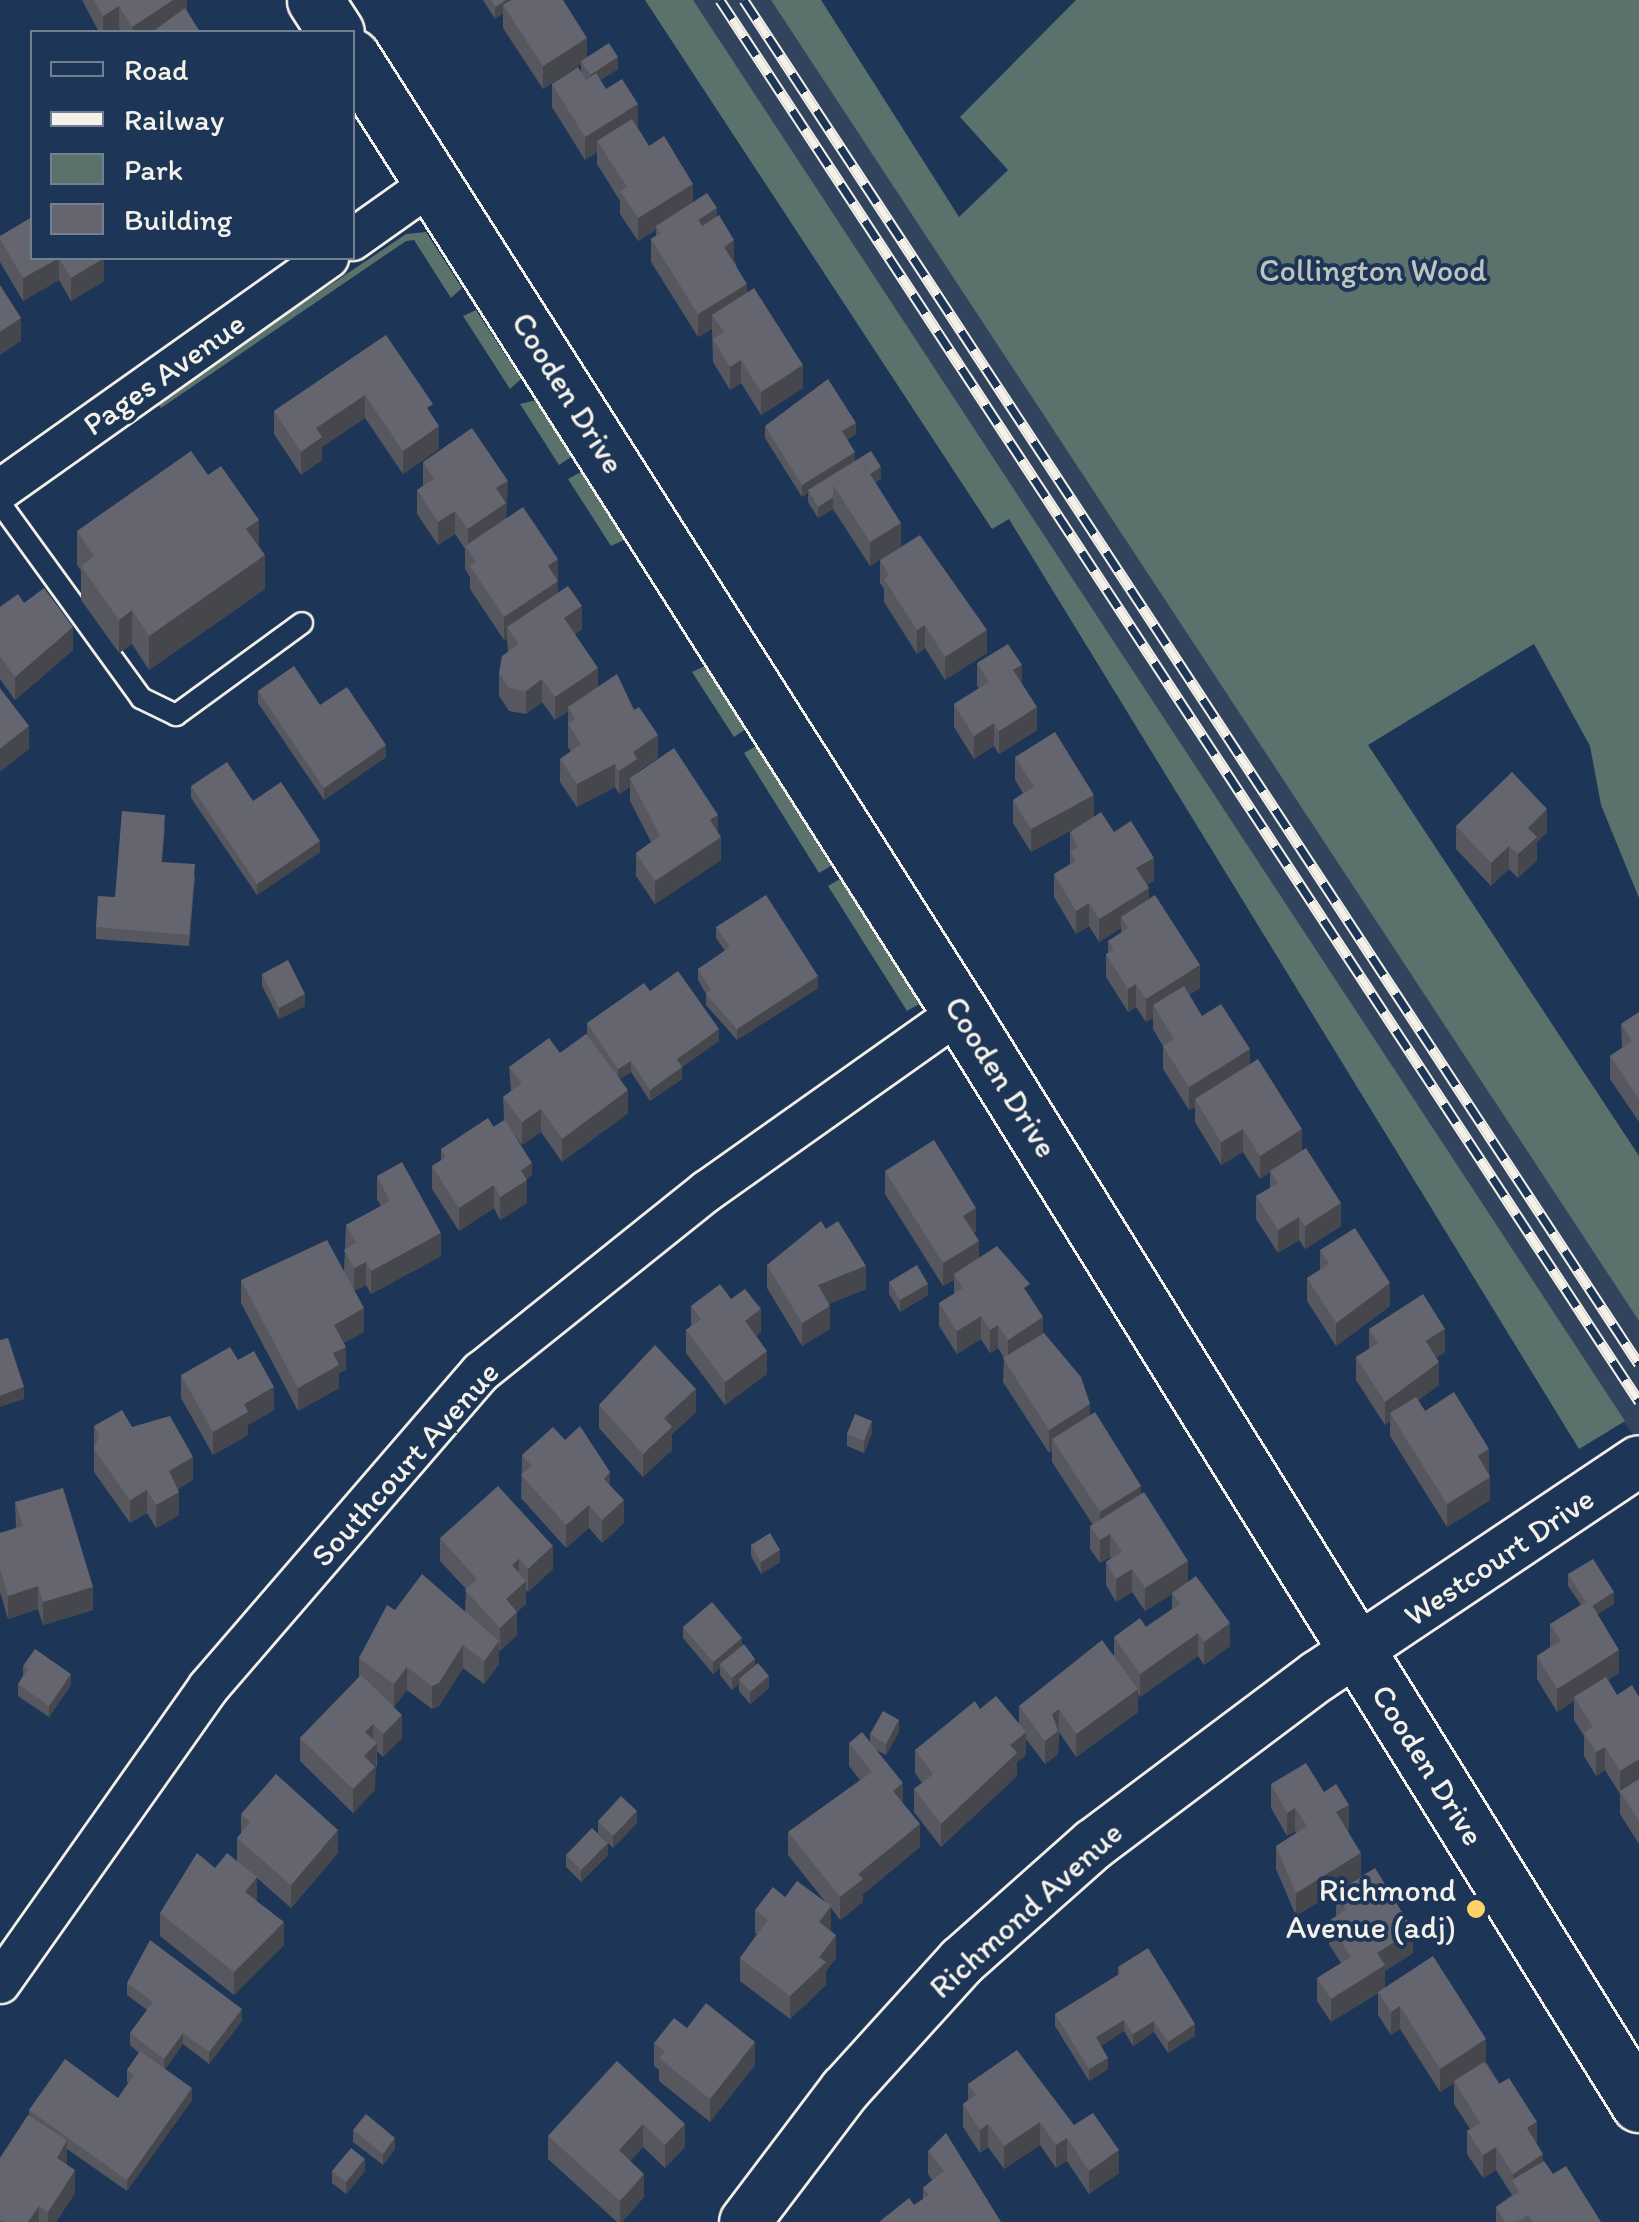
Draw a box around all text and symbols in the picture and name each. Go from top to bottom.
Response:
legend [30,30,355,260]
text: Road [124,51,189,88]
text: Railway [124,101,224,138]
text: Park [124,151,183,188]
text: Building [124,201,232,238]
park label: Collington Wood [1259,251,1487,289]
street label: Pages Avenue [76,305,252,443]
street label: Cooden Drive [503,305,633,481]
street label: Cooden Drive [936,989,1066,1165]
street label: Southcourt Avenue [303,1354,507,1574]
street label: Westcourt Drive [1397,1479,1601,1635]
street label: Cooden Drive [1363,1677,1493,1853]
street label: Richmond Avenue [922,1814,1130,2006]
place label: Richmond Avenue (adj) [1286,1872,1456,1947]
marker: Richmond Avenue (adj) [1465,1898,1487,1920]

